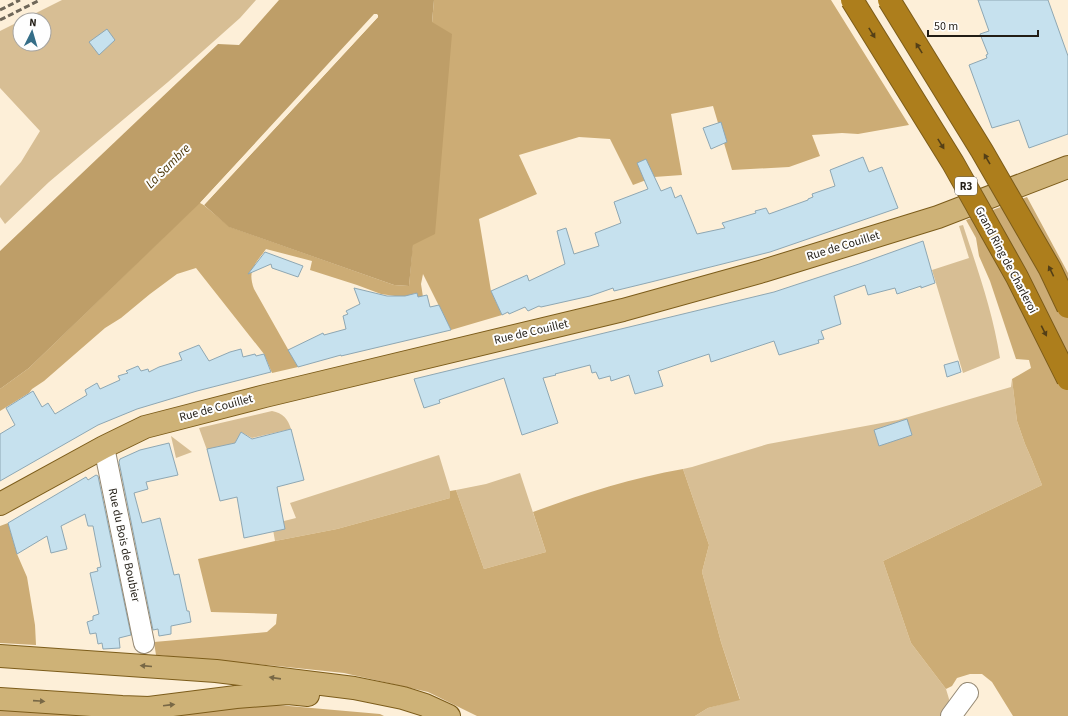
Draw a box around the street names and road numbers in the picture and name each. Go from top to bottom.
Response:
road number: R3 [955,177,977,195]
street label: Grand Ring de Charleroi [971,204,1041,317]
street label: Rue de Couillet [804,227,882,265]
street label: Rue de Couillet [492,315,570,349]
street label: Rue de Couillet [177,390,255,426]
street label: Rue du Bois de Boubier [104,486,145,604]

